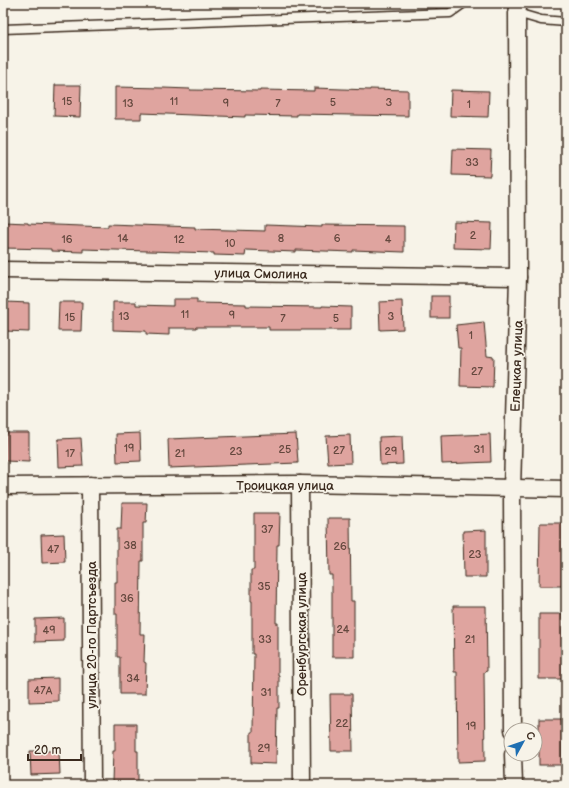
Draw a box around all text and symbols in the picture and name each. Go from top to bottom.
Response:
house number: 15 [62,95,72,108]
house number: 11 [170,95,178,108]
house number: 5 [330,96,336,109]
house number: 3 [386,96,393,109]
house number: 13 [122,97,134,110]
house number: 9 [223,97,229,110]
house number: 7 [275,97,281,110]
house number: 1 [467,98,471,111]
house number: 33 [465,156,479,169]
house number: 2 [470,229,477,242]
house number: 14 [118,232,129,245]
house number: 8 [278,232,284,245]
house number: 6 [334,232,341,245]
house number: 16 [62,233,73,246]
house number: 12 [174,233,185,246]
house number: 4 [385,233,392,246]
house number: 10 [225,237,236,250]
street label: улица Смолина [214,265,308,283]
house number: 11 [181,308,189,321]
house number: 9 [229,309,235,322]
house number: 13 [118,310,130,323]
house number: 3 [388,310,395,323]
house number: 15 [65,311,75,324]
house number: 7 [280,312,286,325]
house number: 5 [333,312,339,325]
street label: Елецкая улица [507,320,527,412]
house number: 1 [469,329,473,342]
house number: 27 [471,365,484,378]
house number: 19 [124,442,134,455]
house number: 25 [279,443,291,456]
house number: 31 [473,443,485,456]
house number: 27 [333,444,346,457]
house number: 23 [229,445,243,458]
house number: 29 [385,445,397,458]
house number: 17 [65,447,75,460]
house number: 21 [175,447,185,460]
street label: Троицкая улица [236,478,334,494]
house number: 37 [261,523,274,536]
house number: 38 [123,539,137,552]
house number: 26 [333,540,347,553]
house number: 47 [47,543,60,556]
house number: 23 [468,548,482,561]
street label: улица 20-го Партсъезда [84,561,100,709]
street label: Оренбургская улица [294,572,310,696]
house number: 35 [257,580,271,593]
house number: 36 [120,592,134,605]
house number: 24 [336,623,350,636]
house number: 49 [42,624,56,637]
house number: 33 [258,633,272,646]
house number: 21 [465,633,475,646]
house number: 34 [126,672,140,685]
house number: 47А [34,684,53,697]
house number: 31 [260,686,272,699]
house number: 22 [336,717,349,730]
house number: 19 [466,720,476,733]
north arrow [503,722,543,762]
text: С [523,729,538,743]
scale bar [28,736,81,762]
house number: 29 [258,742,270,755]
text: 20 m [34,743,61,758]

